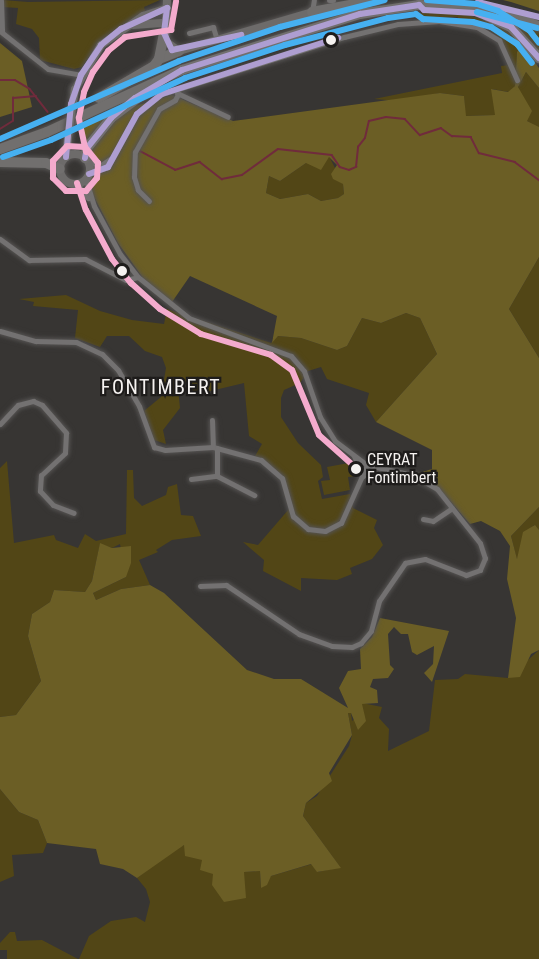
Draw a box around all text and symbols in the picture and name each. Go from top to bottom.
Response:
unlabelled marker [325,34,337,46]
unlabelled marker [116,265,128,277]
district label: FONTIMBERT [101,375,221,399]
place label: CEYRAT Fontimbert [367,450,436,488]
marker: CEYRAT Fontimbert [350,463,362,475]

